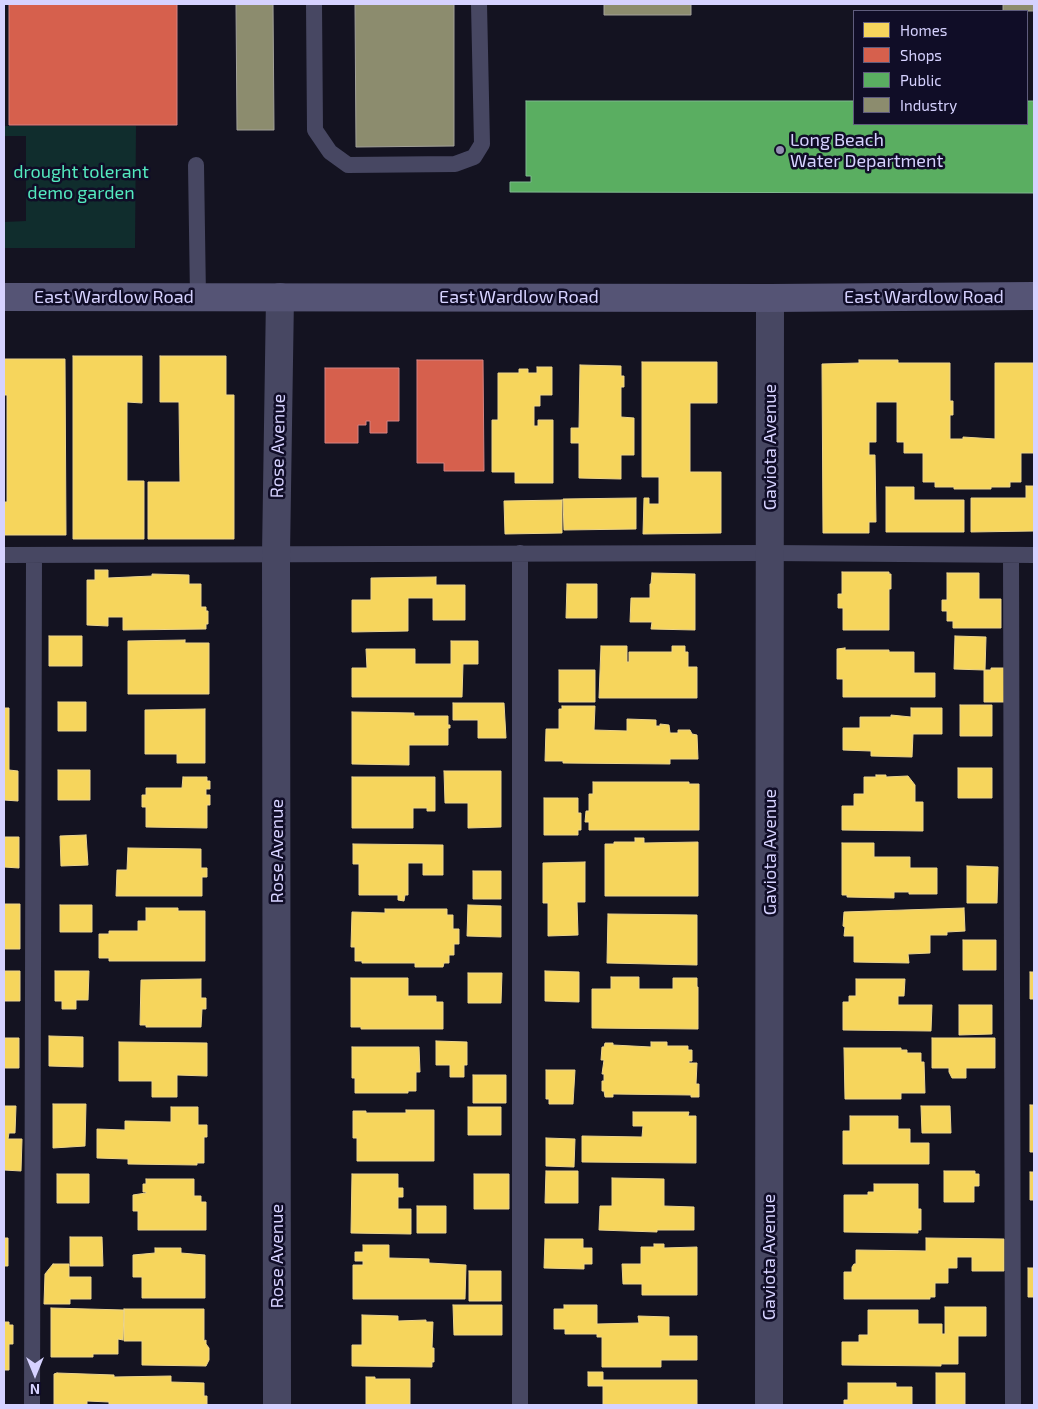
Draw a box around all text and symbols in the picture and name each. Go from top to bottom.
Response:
legend [853,10,1028,125]
text: Homes [900,21,947,39]
text: Shops [900,46,942,64]
text: Public [900,71,941,89]
text: Industry [900,96,957,114]
place label: Long Beach Water Department [790,129,943,172]
marker: Long Beach Water Department [774,144,786,156]
park label: drought tolerant demo garden [13,161,149,203]
street label: East Wardlow Road [34,286,194,308]
street label: East Wardlow Road [439,286,599,308]
street label: East Wardlow Road [844,286,1004,308]
street label: Gaviota Avenue [759,384,781,510]
street label: Rose Avenue [266,394,290,498]
street label: Gaviota Avenue [759,789,781,915]
street label: Rose Avenue [266,799,288,903]
street label: Gaviota Avenue [758,1194,780,1320]
street label: Rose Avenue [266,1204,288,1308]
north arrow [10,1349,60,1399]
text: N [30,1381,40,1398]

